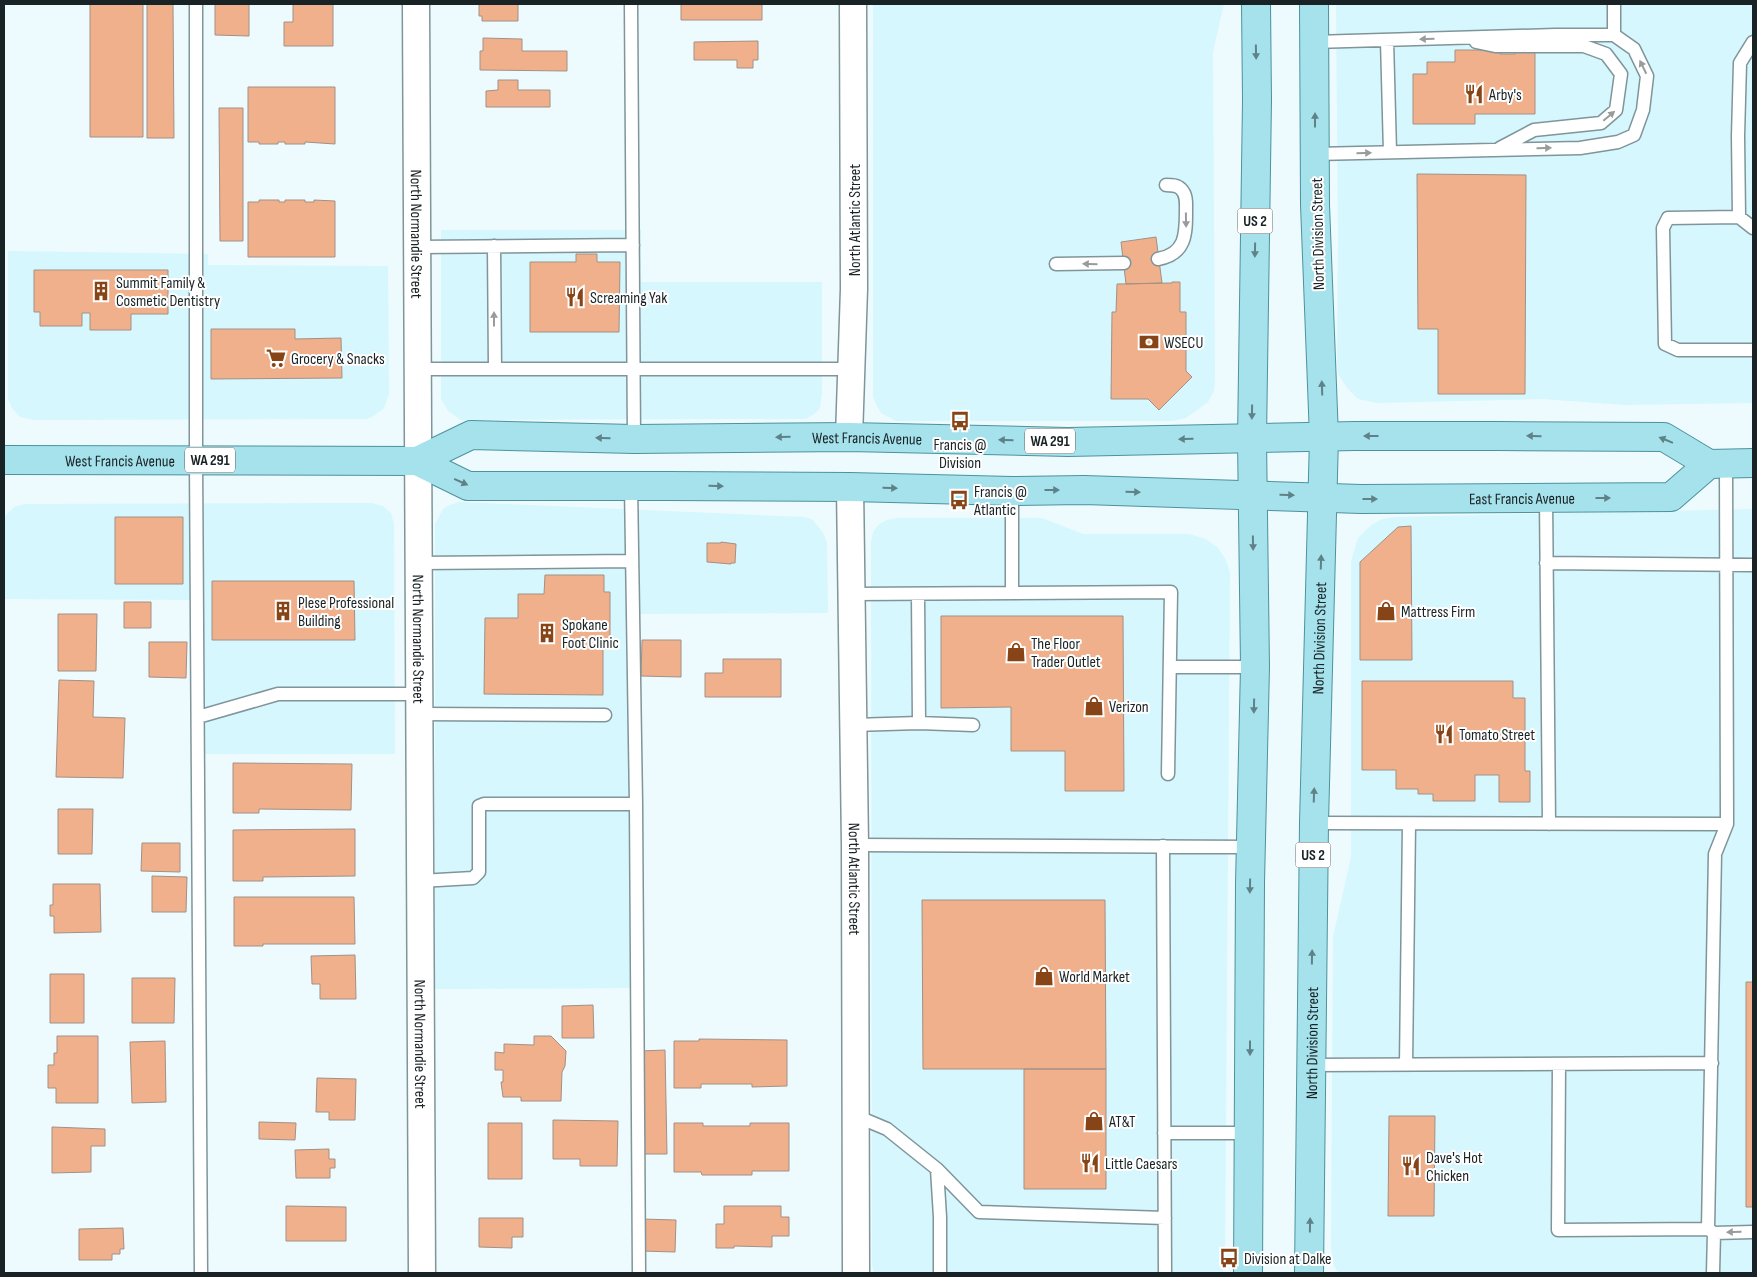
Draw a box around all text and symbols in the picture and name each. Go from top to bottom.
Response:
one-way arrow [1418,35,1434,43]
one-way arrow [1252,45,1260,61]
one-way arrow [1639,60,1647,74]
restaurant icon: Arby's [1463,83,1485,105]
place label: Arby's [1488,86,1522,105]
one-way arrow [1603,111,1615,122]
one-way arrow [1311,112,1319,128]
one-way arrow [1536,144,1552,152]
one-way arrow [1356,149,1372,157]
street label: North Atlantic Street [846,164,865,276]
street label: North Normandie Street [406,169,425,299]
street label: North Division Street [1308,178,1329,290]
road number: US 2 [1238,208,1272,234]
one-way arrow [1182,213,1190,229]
one-way arrow [1251,242,1259,258]
one-way arrow [1082,260,1098,268]
place label: Summit Family & Cosmetic Dentistry [116,274,220,311]
building icon: Summit Family & Cosmetic Dentistry [90,280,112,302]
restaurant icon: Screaming Yak [564,286,586,308]
place label: Screaming Yak [590,289,667,308]
one-way arrow [490,311,498,327]
bank icon: WSECU [1138,331,1160,353]
place label: WSECU [1164,334,1203,353]
supermarket icon: Grocery & Snacks [265,347,287,369]
place label: Grocery & Snacks [291,350,385,369]
one-way arrow [1317,380,1325,396]
one-way arrow [1248,405,1256,421]
bus stop icon: Francis @ Division [949,410,971,432]
road number: WA 291 [1025,428,1075,454]
street label: West Francis Avenue [812,429,922,450]
one-way arrow [1363,432,1379,440]
one-way arrow [1525,432,1541,440]
one-way arrow [594,434,610,442]
one-way arrow [774,434,790,442]
one-way arrow [1178,435,1194,443]
place label: Francis @ Division [933,436,987,473]
one-way arrow [998,436,1014,444]
one-way arrow [1659,436,1674,444]
road number: WA 291 [185,448,235,472]
street label: West Francis Avenue [65,452,175,471]
one-way arrow [454,478,468,486]
one-way arrow [708,482,724,490]
place label: Francis @ Atlantic [973,483,1027,520]
one-way arrow [882,484,898,492]
one-way arrow [1045,486,1061,494]
one-way arrow [1125,488,1141,496]
bus stop icon: Francis @ Atlantic [948,489,970,511]
street label: East Francis Avenue [1469,490,1575,509]
one-way arrow [1280,492,1296,500]
one-way arrow [1595,494,1611,502]
one-way arrow [1363,495,1379,503]
one-way arrow [1249,536,1257,552]
one-way arrow [1317,554,1325,570]
street label: North Normandie Street [408,574,427,704]
street label: North Division Street [1309,582,1331,695]
place label: Plese Professional Building [298,594,394,631]
building icon: Plese Professional Building [272,600,294,622]
shop icon: Mattress Firm [1375,600,1397,622]
place label: Mattress Firm [1401,603,1475,622]
place label: Spokane Foot Clinic [562,616,619,653]
building icon: Spokane Foot Clinic [536,622,558,644]
place label: The Floor Trader Outlet [1031,635,1101,672]
shop icon: The Floor Trader Outlet [1005,641,1027,663]
shop icon: Verizon [1083,695,1105,717]
place label: Verizon [1109,698,1149,717]
one-way arrow [1250,698,1258,714]
restaurant icon: Tomato Street [1433,723,1455,745]
place label: Tomato Street [1459,726,1535,745]
one-way arrow [1311,786,1319,802]
street label: North Atlantic Street [844,823,863,935]
road number: US 2 [1296,842,1330,868]
one-way arrow [1246,878,1254,894]
one-way arrow [1308,949,1316,965]
shop icon: World Market [1033,965,1055,987]
place label: World Market [1059,968,1130,987]
street label: North Normandie Street [410,979,429,1109]
street label: North Division Street [1303,987,1323,1099]
one-way arrow [1246,1040,1254,1056]
shop icon: AT&T [1083,1110,1105,1132]
place label: AT&T [1108,1113,1136,1132]
place label: Dave's Hot Chicken [1426,1149,1483,1186]
restaurant icon: Little Caesars [1079,1152,1101,1174]
place label: Little Caesars [1105,1155,1178,1174]
restaurant icon: Dave's Hot Chicken [1400,1155,1422,1177]
one-way arrow [1306,1216,1314,1232]
one-way arrow [1726,1229,1742,1237]
bus stop icon: Division at Dalke [1218,1247,1240,1269]
place label: Division at Dalke [1244,1250,1332,1269]

